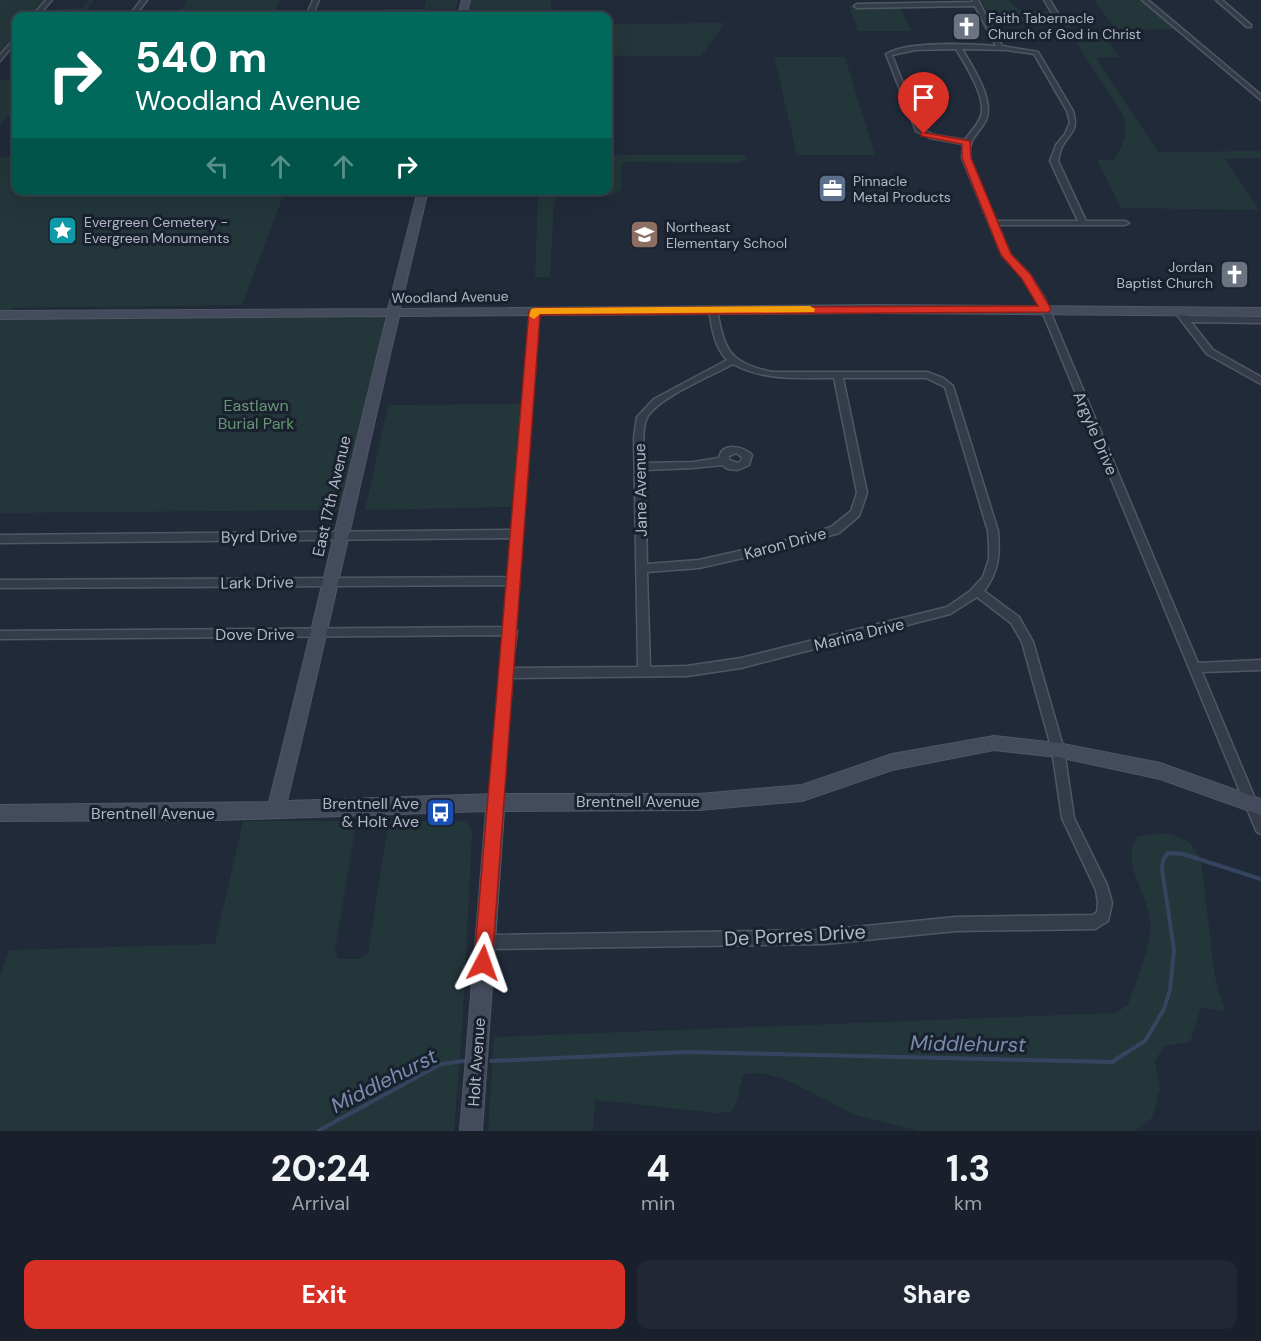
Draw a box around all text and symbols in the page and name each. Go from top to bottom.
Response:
place label: Faith Tabernacle Church of God in Christ [988,9,1141,43]
church icon: Faith Tabernacle Church of God in Christ [951,10,983,42]
text: 540 m [135,30,267,85]
icon: right [36,36,114,114]
pin [898,72,949,134]
icon: arrive [907,81,940,114]
text: Woodland Avenue [135,83,361,118]
icon: left [201,150,234,183]
icon: ahead [264,150,297,183]
icon: ahead [327,150,360,183]
icon: right [390,150,423,183]
place label: Pinnacle Metal Products [853,172,951,206]
office icon: Pinnacle Metal Products [816,173,848,205]
place label: Evergreen Cemetery - Evergreen Monuments [84,213,229,247]
place icon: Evergreen Cemetery - Evergreen Monuments [47,214,79,246]
place label: Northeast Elementary School [666,218,787,252]
school or university icon: Northeast Elementary School [629,219,661,251]
place label: Jordan Baptist Church [1117,258,1213,292]
church icon: Jordan Baptist Church [1218,259,1250,291]
street label: Woodland Avenue [391,287,509,307]
street label: Argyle Drive [1068,388,1123,478]
park label: Eastlawn Burial Park [218,395,294,434]
street label: East 17th Avenue [307,434,356,559]
street label: Jane Avenue [629,443,652,537]
street label: Karon Drive [742,522,828,565]
street label: Byrd Drive [221,525,297,548]
street label: Lark Drive [220,571,294,594]
street label: Marina Drive [812,613,906,656]
street label: Dove Drive [215,624,295,645]
street label: Brentnell Avenue [576,791,700,812]
place label: Brentnell Ave & Holt Ave [323,793,419,832]
bus stop icon: Brentnell Ave & Holt Ave [424,796,456,828]
street label: Brentnell Avenue [91,803,215,824]
street label: De Porres Drive [724,918,866,952]
position arrow [451,931,515,995]
street label: Holt Avenue [463,1017,490,1107]
water label: Middlehurst [910,1029,1027,1059]
water label: Middlehurst [326,1042,443,1120]
text: 20:24 [271,1145,370,1192]
text: 4 [646,1145,670,1192]
text: 1.3 [946,1145,990,1192]
text: Arrival [291,1190,350,1216]
text: min [641,1190,675,1216]
text: km [954,1190,982,1216]
button: Exit [24,1260,625,1329]
button: Share [637,1260,1237,1329]

